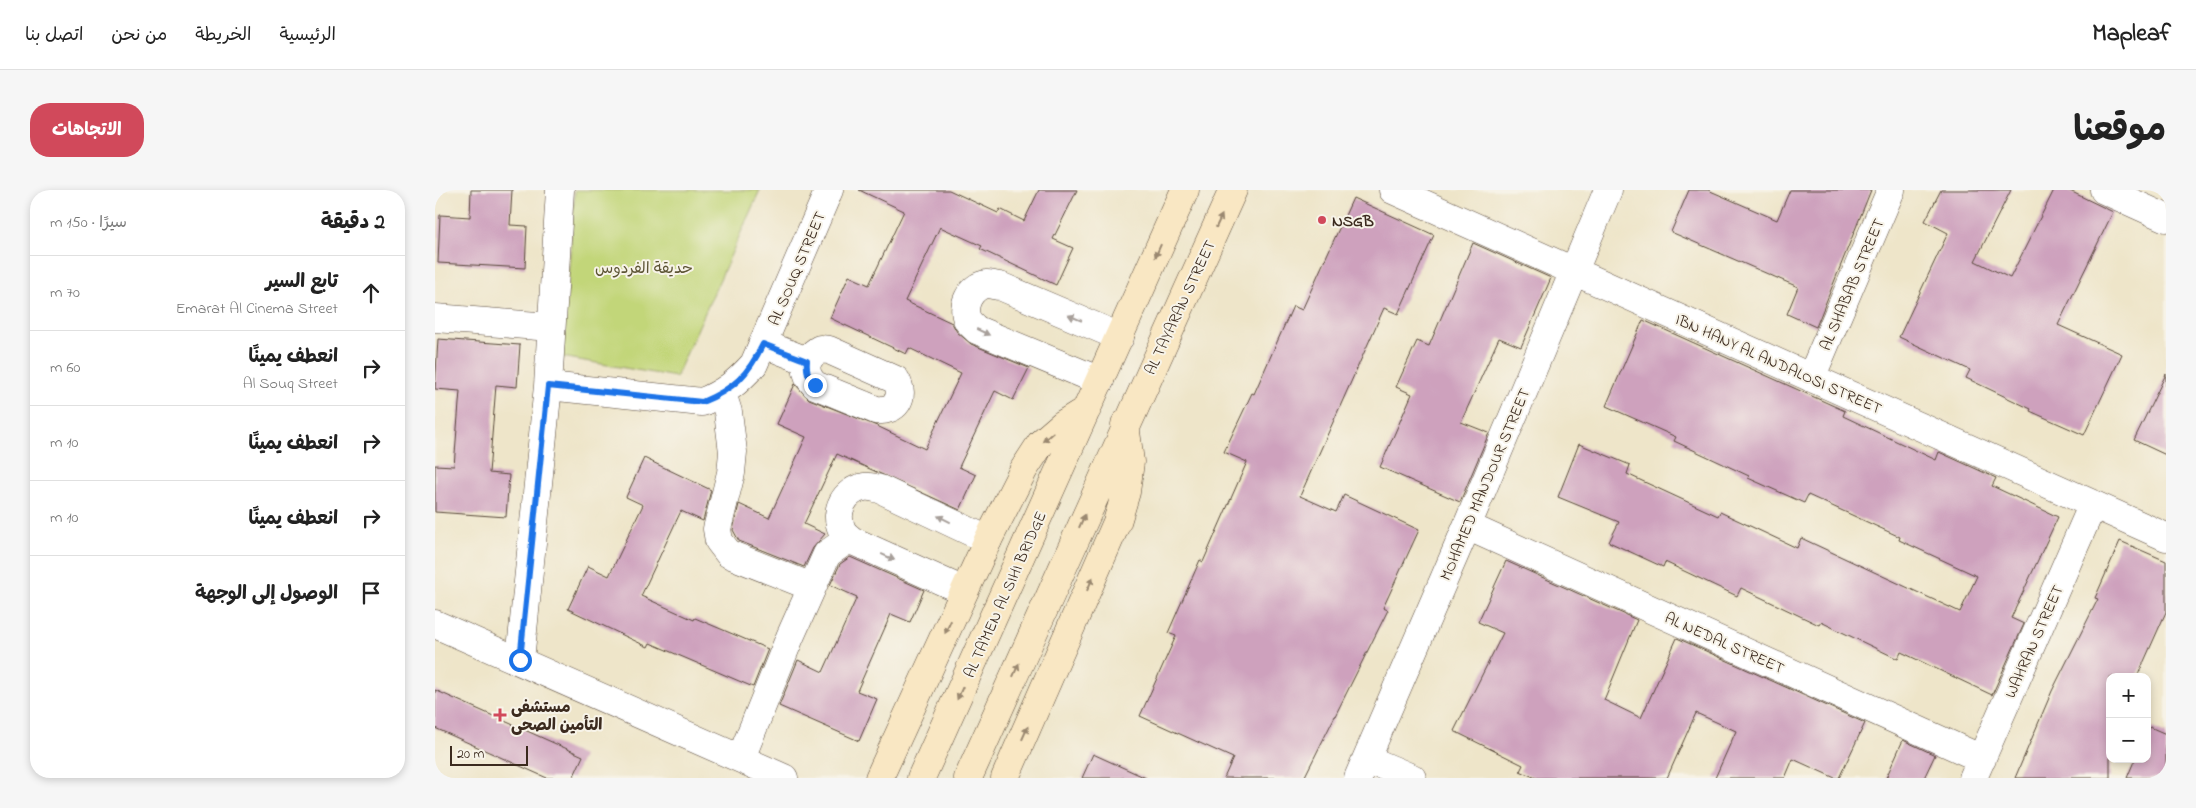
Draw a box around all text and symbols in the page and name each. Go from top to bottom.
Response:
text: Mapleaf [2092,17,2171,52]
text: اتصل بنا [25,23,83,49]
text: من نحن [111,23,167,49]
text: الخريطة [195,23,251,49]
text: الرئيسية [279,23,336,49]
button: الاتجاهات [30,103,144,157]
text: موقعنا [2073,106,2166,157]
text: 2 دقيقة [321,208,385,238]
street label: AL SOUQ STREET [763,208,833,330]
place label: NSGB [1332,210,1374,234]
text: سيرًا · 150 m [50,211,127,235]
one-way arrow [1215,214,1223,228]
marker: NSGB [1316,214,1328,226]
street label: AL SHABAB STREET [1814,215,1892,355]
street label: AL TAYARAN STREET [1139,236,1223,379]
one-way arrow [1154,244,1162,258]
park label: حديقة الفردوس [595,257,693,281]
text: تابع السير [266,269,338,296]
icon: ahead [357,279,385,307]
text: 70 m [50,281,80,305]
text: Emarat Al Cinema Street [176,297,338,321]
street label: IBN HANY AL ANDALOSI STREET [1671,308,1885,421]
one-way arrow [1068,314,1082,322]
one-way arrow [976,328,991,336]
text: انعطف يمينًا [248,344,338,371]
icon: right [357,354,385,382]
text: 60 m [50,356,80,380]
text: Al Souq Street [243,372,338,396]
route end [804,374,827,397]
street label: MOHAMED MANDOUR STREET [1434,385,1537,585]
icon: right [357,429,385,457]
text: 10 m [50,431,78,455]
text: انعطف يمينًا [248,431,338,458]
one-way arrow [1041,432,1054,443]
icon: right [357,504,385,532]
text: 10 m [50,506,78,530]
text: انعطف يمينًا [248,506,338,533]
street label: AL TA'MEN AL SIHI BRIDGE [958,508,1053,682]
one-way arrow [1079,514,1087,528]
one-way arrow [937,515,951,523]
one-way arrow [881,553,895,561]
one-way arrow [1086,577,1094,591]
icon: arrive [357,579,385,607]
text: الوصول إلى الوجهة [195,581,338,608]
street label: WAHRAN STREET [1999,581,2071,702]
street label: AL NEDAL STREET [1661,607,1788,681]
one-way arrow [943,620,951,634]
route start [509,649,532,672]
one-way arrow [1012,663,1020,677]
map controls [2106,673,2151,763]
button: + [2106,673,2151,718]
one-way arrow [955,686,963,700]
place label: مستشفى التأمين الصحى [511,696,602,738]
marker: مستشفى التأمين الصحى [493,708,507,722]
button: − [2106,718,2151,763]
one-way arrow [1021,726,1029,740]
scale bar [450,743,527,766]
text: 20 m [457,744,484,765]

